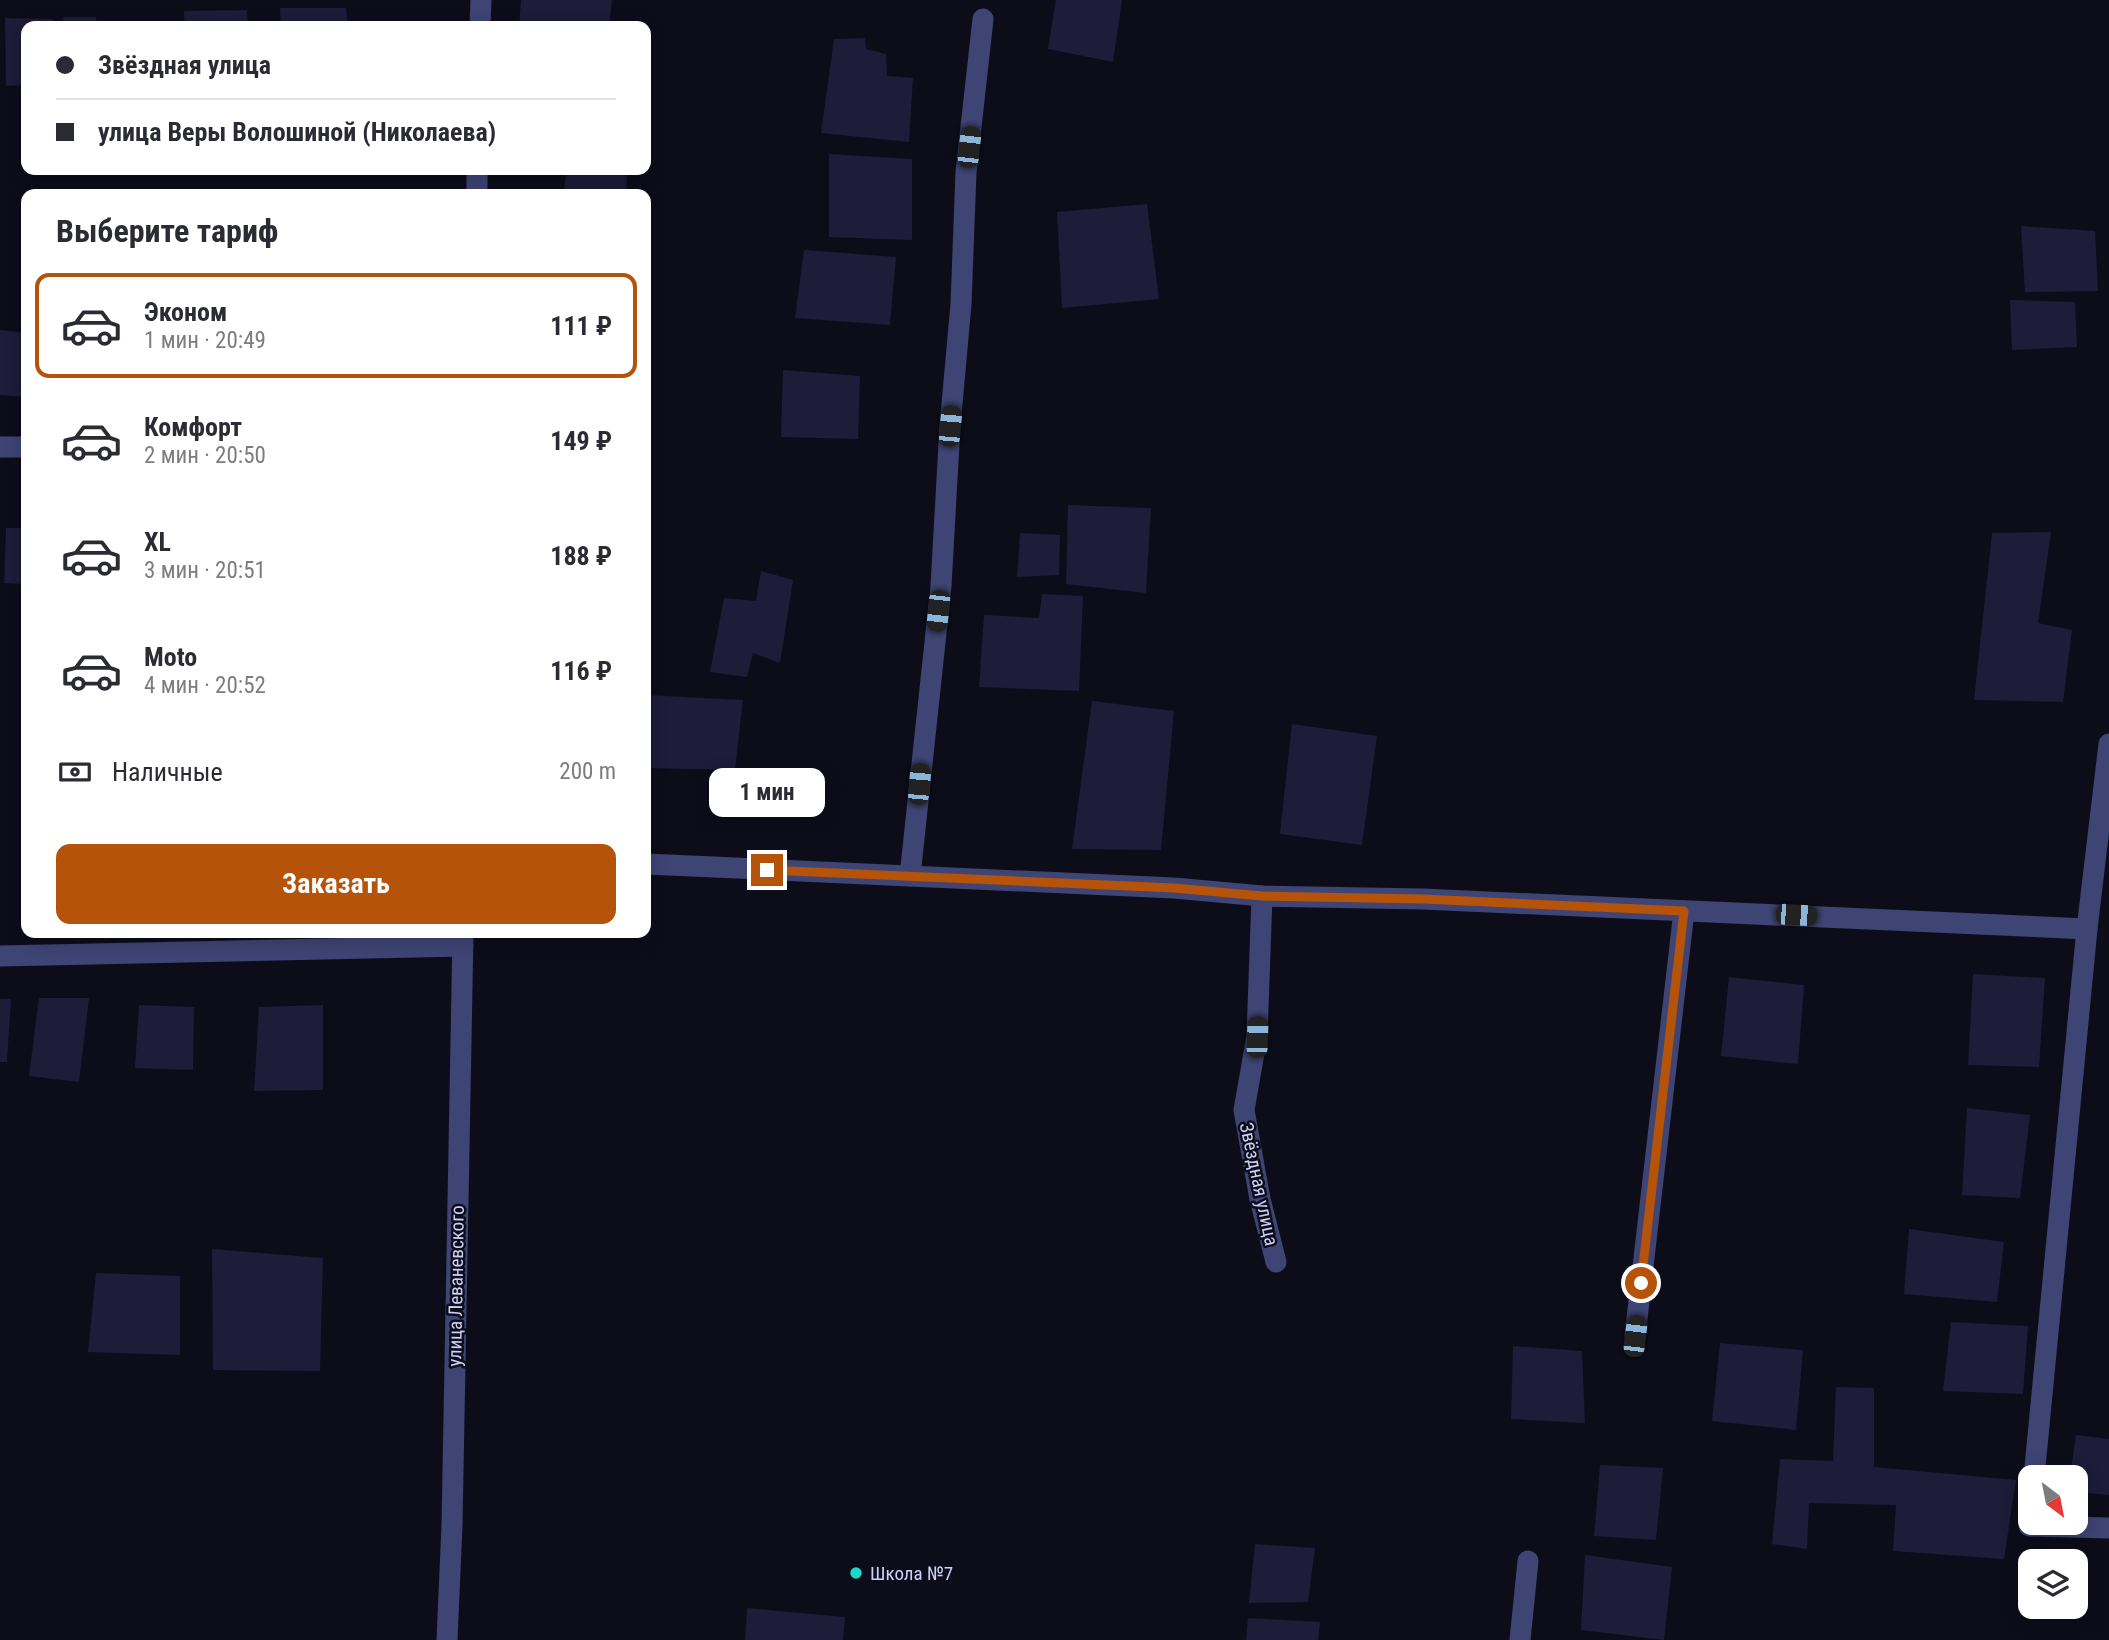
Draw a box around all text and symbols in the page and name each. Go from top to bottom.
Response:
text: Звёздная улица [98,50,271,80]
text: улица Веры Волошиной (Николаева) [98,117,496,147]
car [957,125,982,169]
text: Выберите тариф [56,212,278,250]
icon: car [60,294,123,357]
text: Эконом [144,297,227,327]
text: 111 ₽ [550,311,612,341]
text: 1 мин · 20:49 [144,327,266,354]
car [938,404,963,448]
icon: car [60,409,123,472]
text: Комфорт [144,412,242,442]
text: 149 ₽ [550,426,612,456]
text: 2 мин · 20:50 [144,442,266,469]
icon: car [60,524,123,587]
text: XL [144,527,171,557]
text: 188 ₽ [550,541,612,571]
text: 3 мин · 20:51 [144,557,266,584]
car [926,589,951,633]
icon: car [60,639,123,702]
text: Moto [144,642,197,672]
text: 116 ₽ [550,656,612,686]
text: 4 мин · 20:52 [144,672,266,699]
icon: cash [56,753,94,791]
text: Наличные [112,757,223,787]
text: 200 m [559,758,616,785]
car [907,762,932,806]
callout: 1 мин [709,768,825,818]
text: 1 мин [739,779,795,806]
button: Заказать [56,844,616,924]
route end [751,854,783,886]
car [1775,903,1818,927]
car [1246,1016,1269,1058]
street label: Звёздная улица [1235,1120,1283,1248]
street label: улица Леваневского [443,1205,469,1367]
route start [1625,1267,1657,1299]
car [1623,1314,1648,1358]
north arrow [2018,1465,2088,1535]
map controls [2018,1465,2088,1619]
button: layers [2018,1549,2088,1619]
place label: Школа №7 [870,1562,953,1585]
marker: Школа №7 [848,1565,864,1581]

